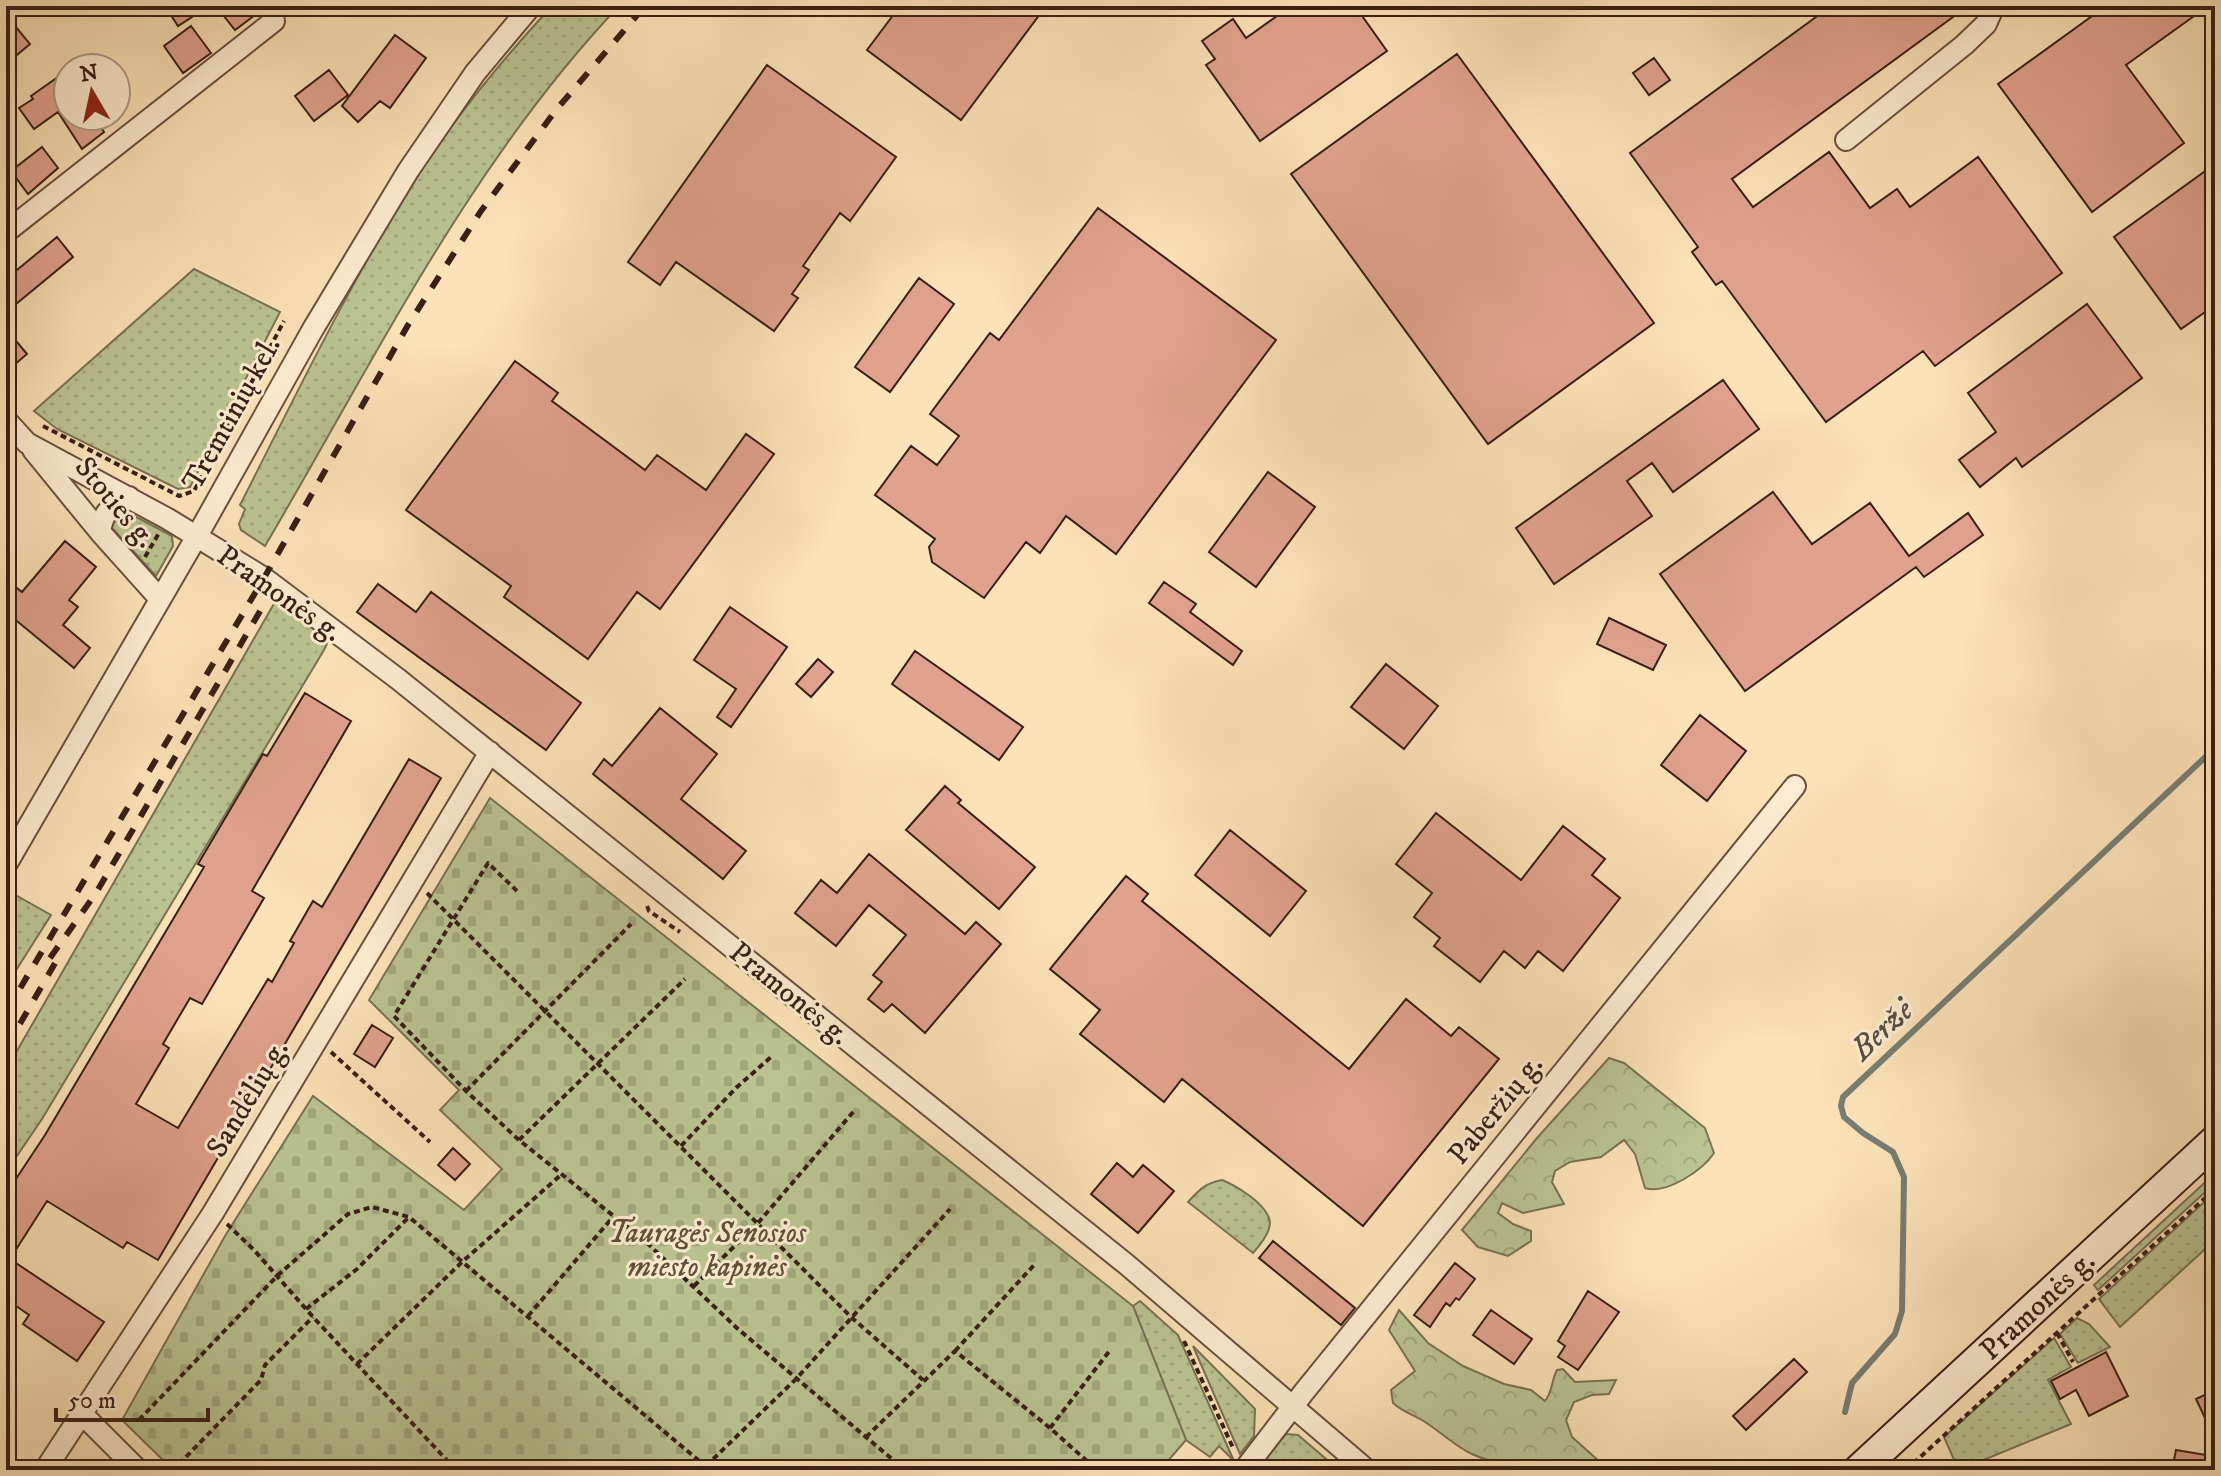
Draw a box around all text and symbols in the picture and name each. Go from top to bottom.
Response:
north arrow [52,52,132,132]
text: N [78,59,100,88]
street label: Tremtinių kel. [175,330,290,497]
street label: Stoties g. [66,450,164,556]
street label: Pramonės g. [209,538,349,651]
street label: Pramonės g. [721,934,857,1054]
water label: Beržė [1842,990,1924,1070]
street label: Sandėlių g. [199,1033,298,1164]
street label: Paberžių g. [1441,1047,1552,1173]
park label: Tauragės Senosios miesto kapinės [608,1215,807,1286]
street label: Pramonės g. [1973,1243,2103,1369]
scale bar [56,1372,208,1422]
text: 50 m [68,1386,116,1416]

